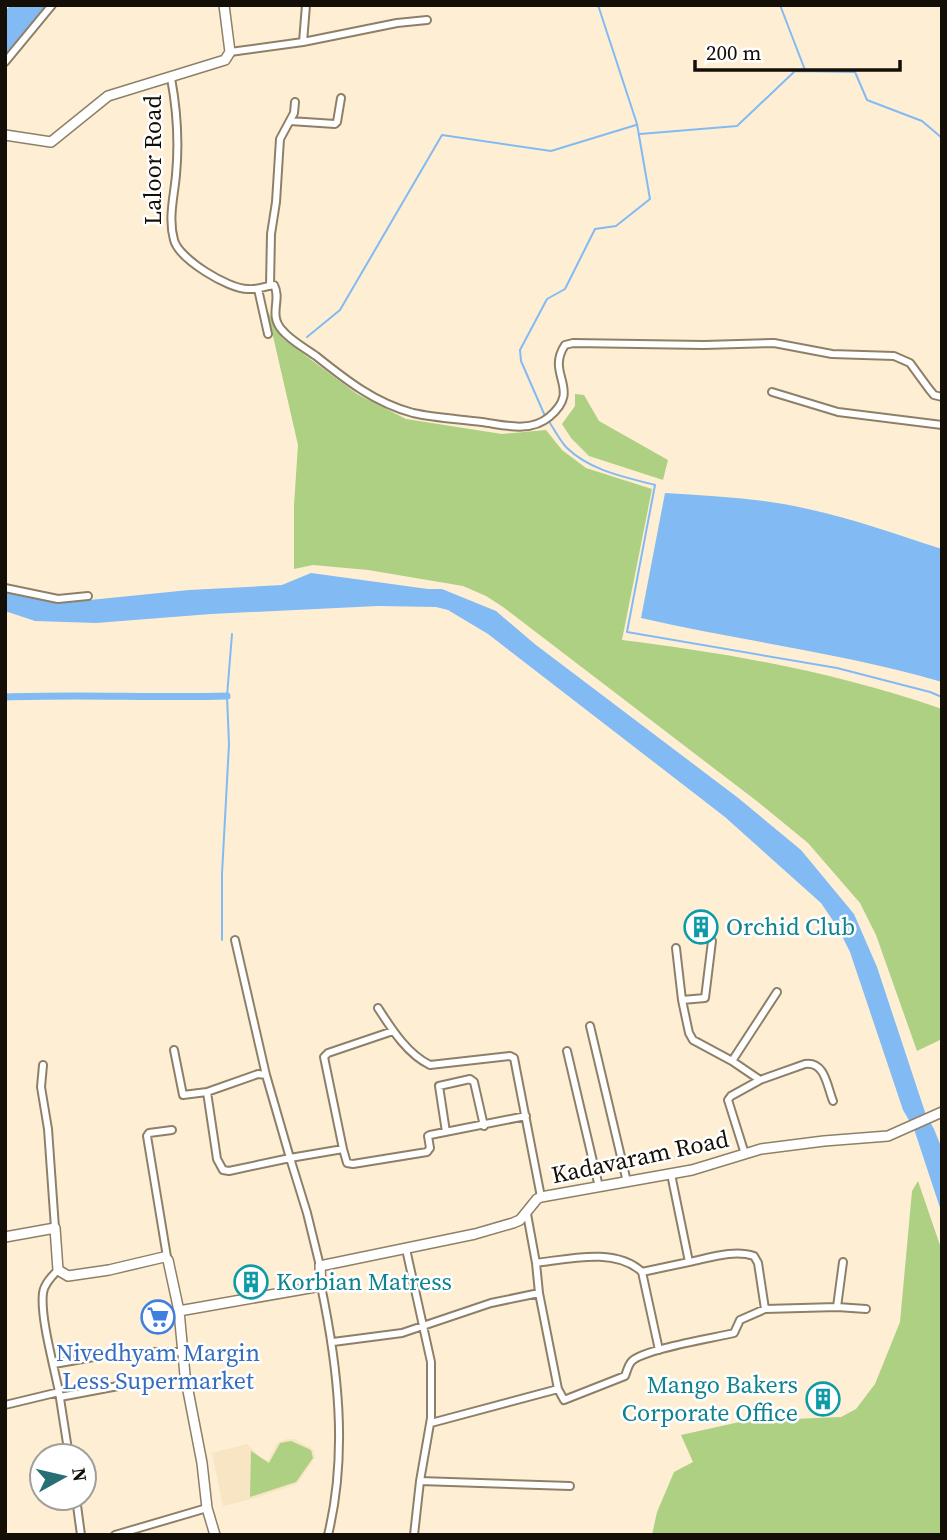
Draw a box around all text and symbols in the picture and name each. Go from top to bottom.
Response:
scale bar [695,28,900,72]
text: 200 m [706,38,761,67]
street label: Laloor Road [136,95,169,225]
building icon: Orchid Club [682,908,720,946]
place label: Orchid Club [726,910,855,943]
street label: Kadavaram Road [548,1122,732,1191]
building icon: Korbian Matress [232,1263,270,1301]
place label: Korbian Matress [276,1265,452,1298]
supermarket icon: Nivedhyam Margin Less Supermarket [139,1298,177,1336]
place label: Nivedhyam Margin Less Supermarket [56,1336,260,1397]
place label: Mango Bakers Corporate Office [622,1368,798,1429]
building icon: Mango Bakers Corporate Office [804,1380,842,1418]
north arrow [28,1442,98,1512]
text: N [66,1466,94,1483]

